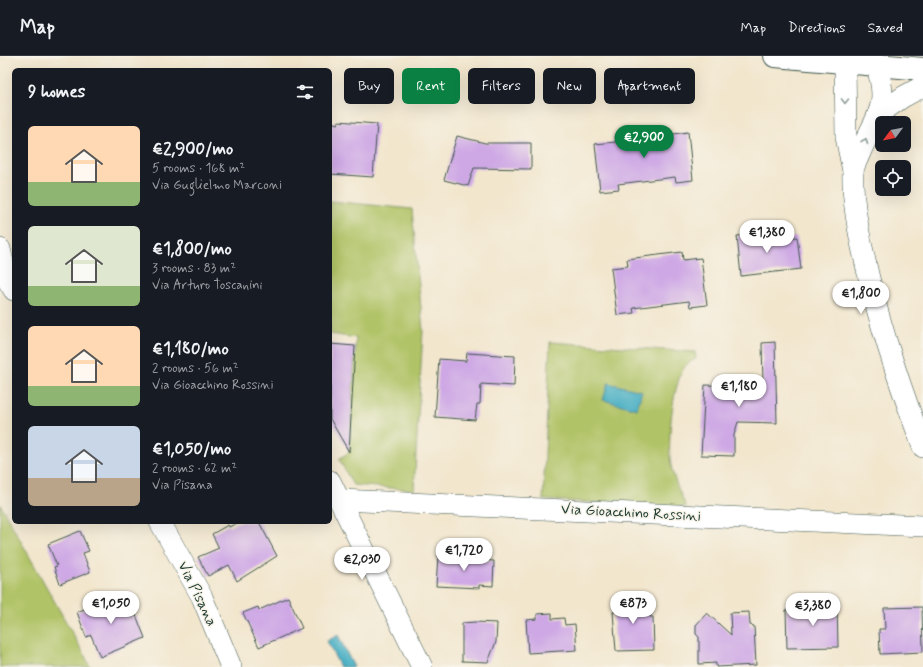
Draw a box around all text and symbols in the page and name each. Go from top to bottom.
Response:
text: Map [20,15,55,40]
text: Map [740,19,766,37]
text: Directions [788,19,846,37]
text: Saved [868,19,903,37]
chip: Buy [344,68,394,104]
chip: Rent [402,68,460,104]
chip: Filters [468,68,535,104]
chip: New [543,68,596,104]
chip: Apartment [604,68,695,104]
text: 9 homes [28,81,85,103]
icon: filters [294,81,316,103]
one-way arrow [841,98,849,104]
north arrow [875,116,911,152]
map controls [875,116,911,196]
pin: €2,900 [611,125,677,159]
text: €2,900 [624,129,664,146]
text: €2,900/mo [152,138,233,160]
one-way arrow [860,138,868,146]
icon: home [60,142,108,190]
text: 5 rooms · 168 m² [152,160,245,177]
button: locate [875,160,911,196]
text: Via Guglielmo Marconi [152,177,282,194]
pin: €1,380 [734,220,800,254]
text: €1,380 [749,224,785,241]
text: €1,800/mo [152,238,232,260]
icon: home [60,242,108,290]
text: 3 rooms · 83 m² [152,260,236,277]
text: Via Arturo Toscanini [152,277,262,294]
pin: €1,800 [828,281,894,315]
text: €1,800 [841,285,881,302]
text: €1,180/mo [152,338,229,360]
icon: home [60,342,108,390]
text: 2 rooms · 56 m² [152,360,239,377]
pin: €1,180 [706,374,772,408]
text: Via Gioacchino Rossini [152,377,273,394]
text: €1,180 [720,378,758,395]
text: €1,050/mo [152,438,231,460]
icon: home [60,442,108,490]
text: 2 rooms · 62 m² [152,460,237,477]
text: Via Pisana [152,477,213,494]
street label: Via Gioacchino Rossini [561,499,701,527]
pin: €1,720 [431,538,497,572]
text: €1,720 [445,542,483,559]
pin: €2,030 [329,547,395,581]
text: €2,030 [343,551,381,568]
street label: Via Pisana [173,558,221,630]
pin: €1,050 [78,591,144,625]
pin: €873 [609,591,657,625]
pin: €3,380 [780,593,846,627]
text: €1,050 [91,595,131,612]
text: €873 [619,595,647,612]
text: €3,380 [794,597,832,614]

